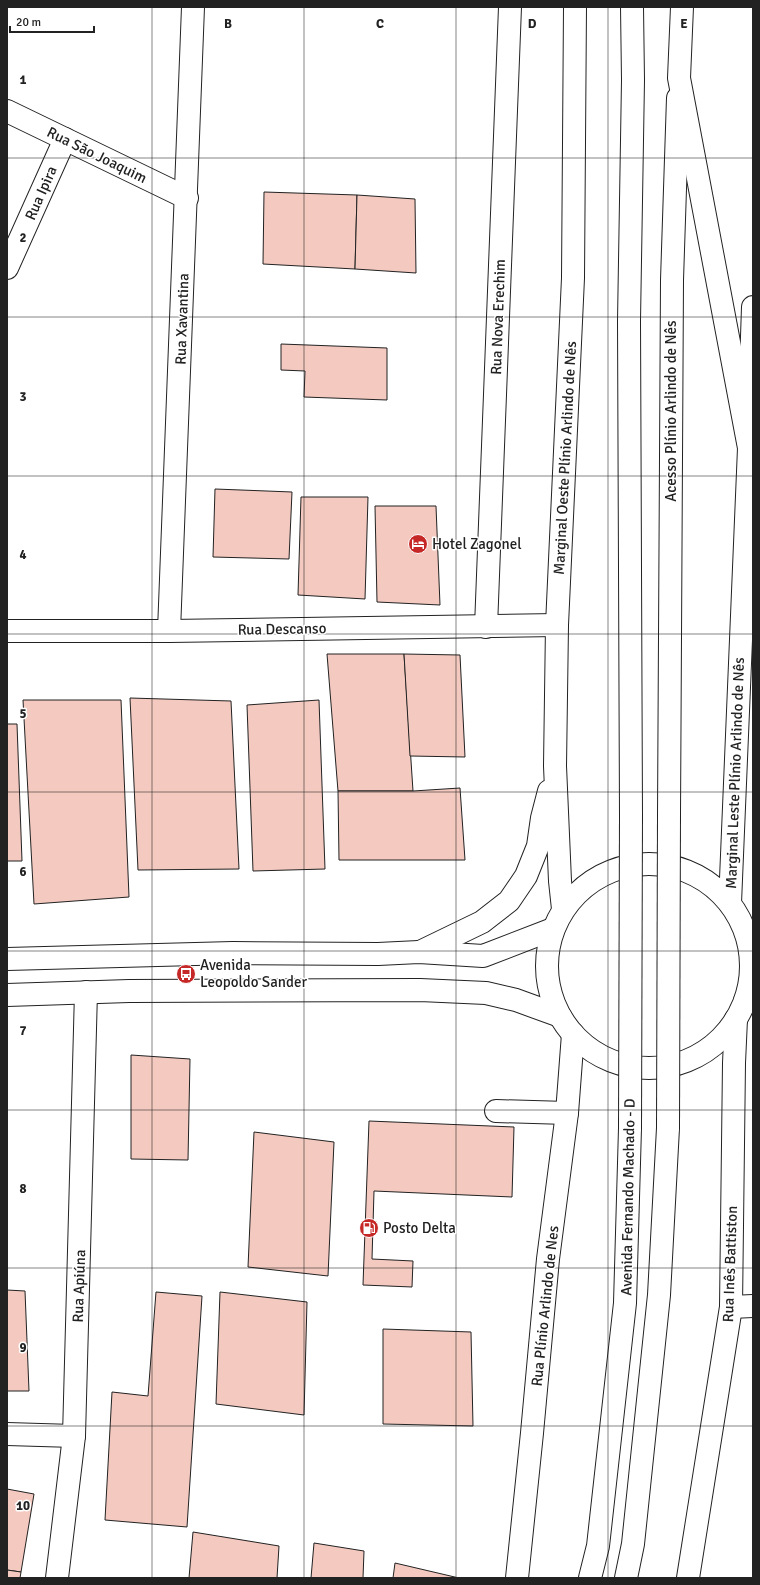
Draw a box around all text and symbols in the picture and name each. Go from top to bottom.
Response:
scale bar [10,8,94,34]
text: 20 m [16,15,41,30]
text: B [224,16,232,32]
text: C [376,16,384,32]
text: D [528,16,537,32]
text: E [680,16,688,32]
text: 1 [19,72,27,88]
street label: Rua São Joaquim [44,123,150,187]
street label: Rua Ipira [21,163,61,223]
text: 2 [19,230,27,246]
street label: Rua Nova Erechim [487,259,509,375]
street label: Rua Xavantina [171,273,193,365]
street label: Acesso Plínio Arlindo de Nês [662,320,680,502]
street label: Marginal Oeste Plínio Arlindo de Nês [550,340,580,575]
text: 3 [19,389,27,405]
hotel icon: Hotel Zagonel [407,533,429,555]
place label: Hotel Zagonel [432,535,522,553]
text: 4 [19,547,27,563]
street label: Rua Descanso [237,619,327,639]
street label: Marginal Leste Plínio Arlindo de Nês [722,657,748,889]
text: 5 [19,706,27,722]
text: 6 [19,864,27,880]
place label: Avenida Leopoldo Sander [200,956,307,991]
bus stop icon: Avenida Leopoldo Sander [175,963,197,985]
text: 7 [19,1023,27,1039]
street label: Avenida Fernando Machado - D [617,1098,639,1296]
text: 8 [19,1181,27,1197]
street label: Rua Inês Battiston [719,1205,741,1323]
fuel station icon: Posto Delta [358,1217,380,1239]
place label: Posto Delta [383,1219,456,1237]
street label: Rua Plínio Arlindo de Nes [528,1224,562,1387]
street label: Rua Apiúna [69,1249,89,1323]
text: 9 [19,1340,27,1356]
text: 10 [16,1498,30,1514]

